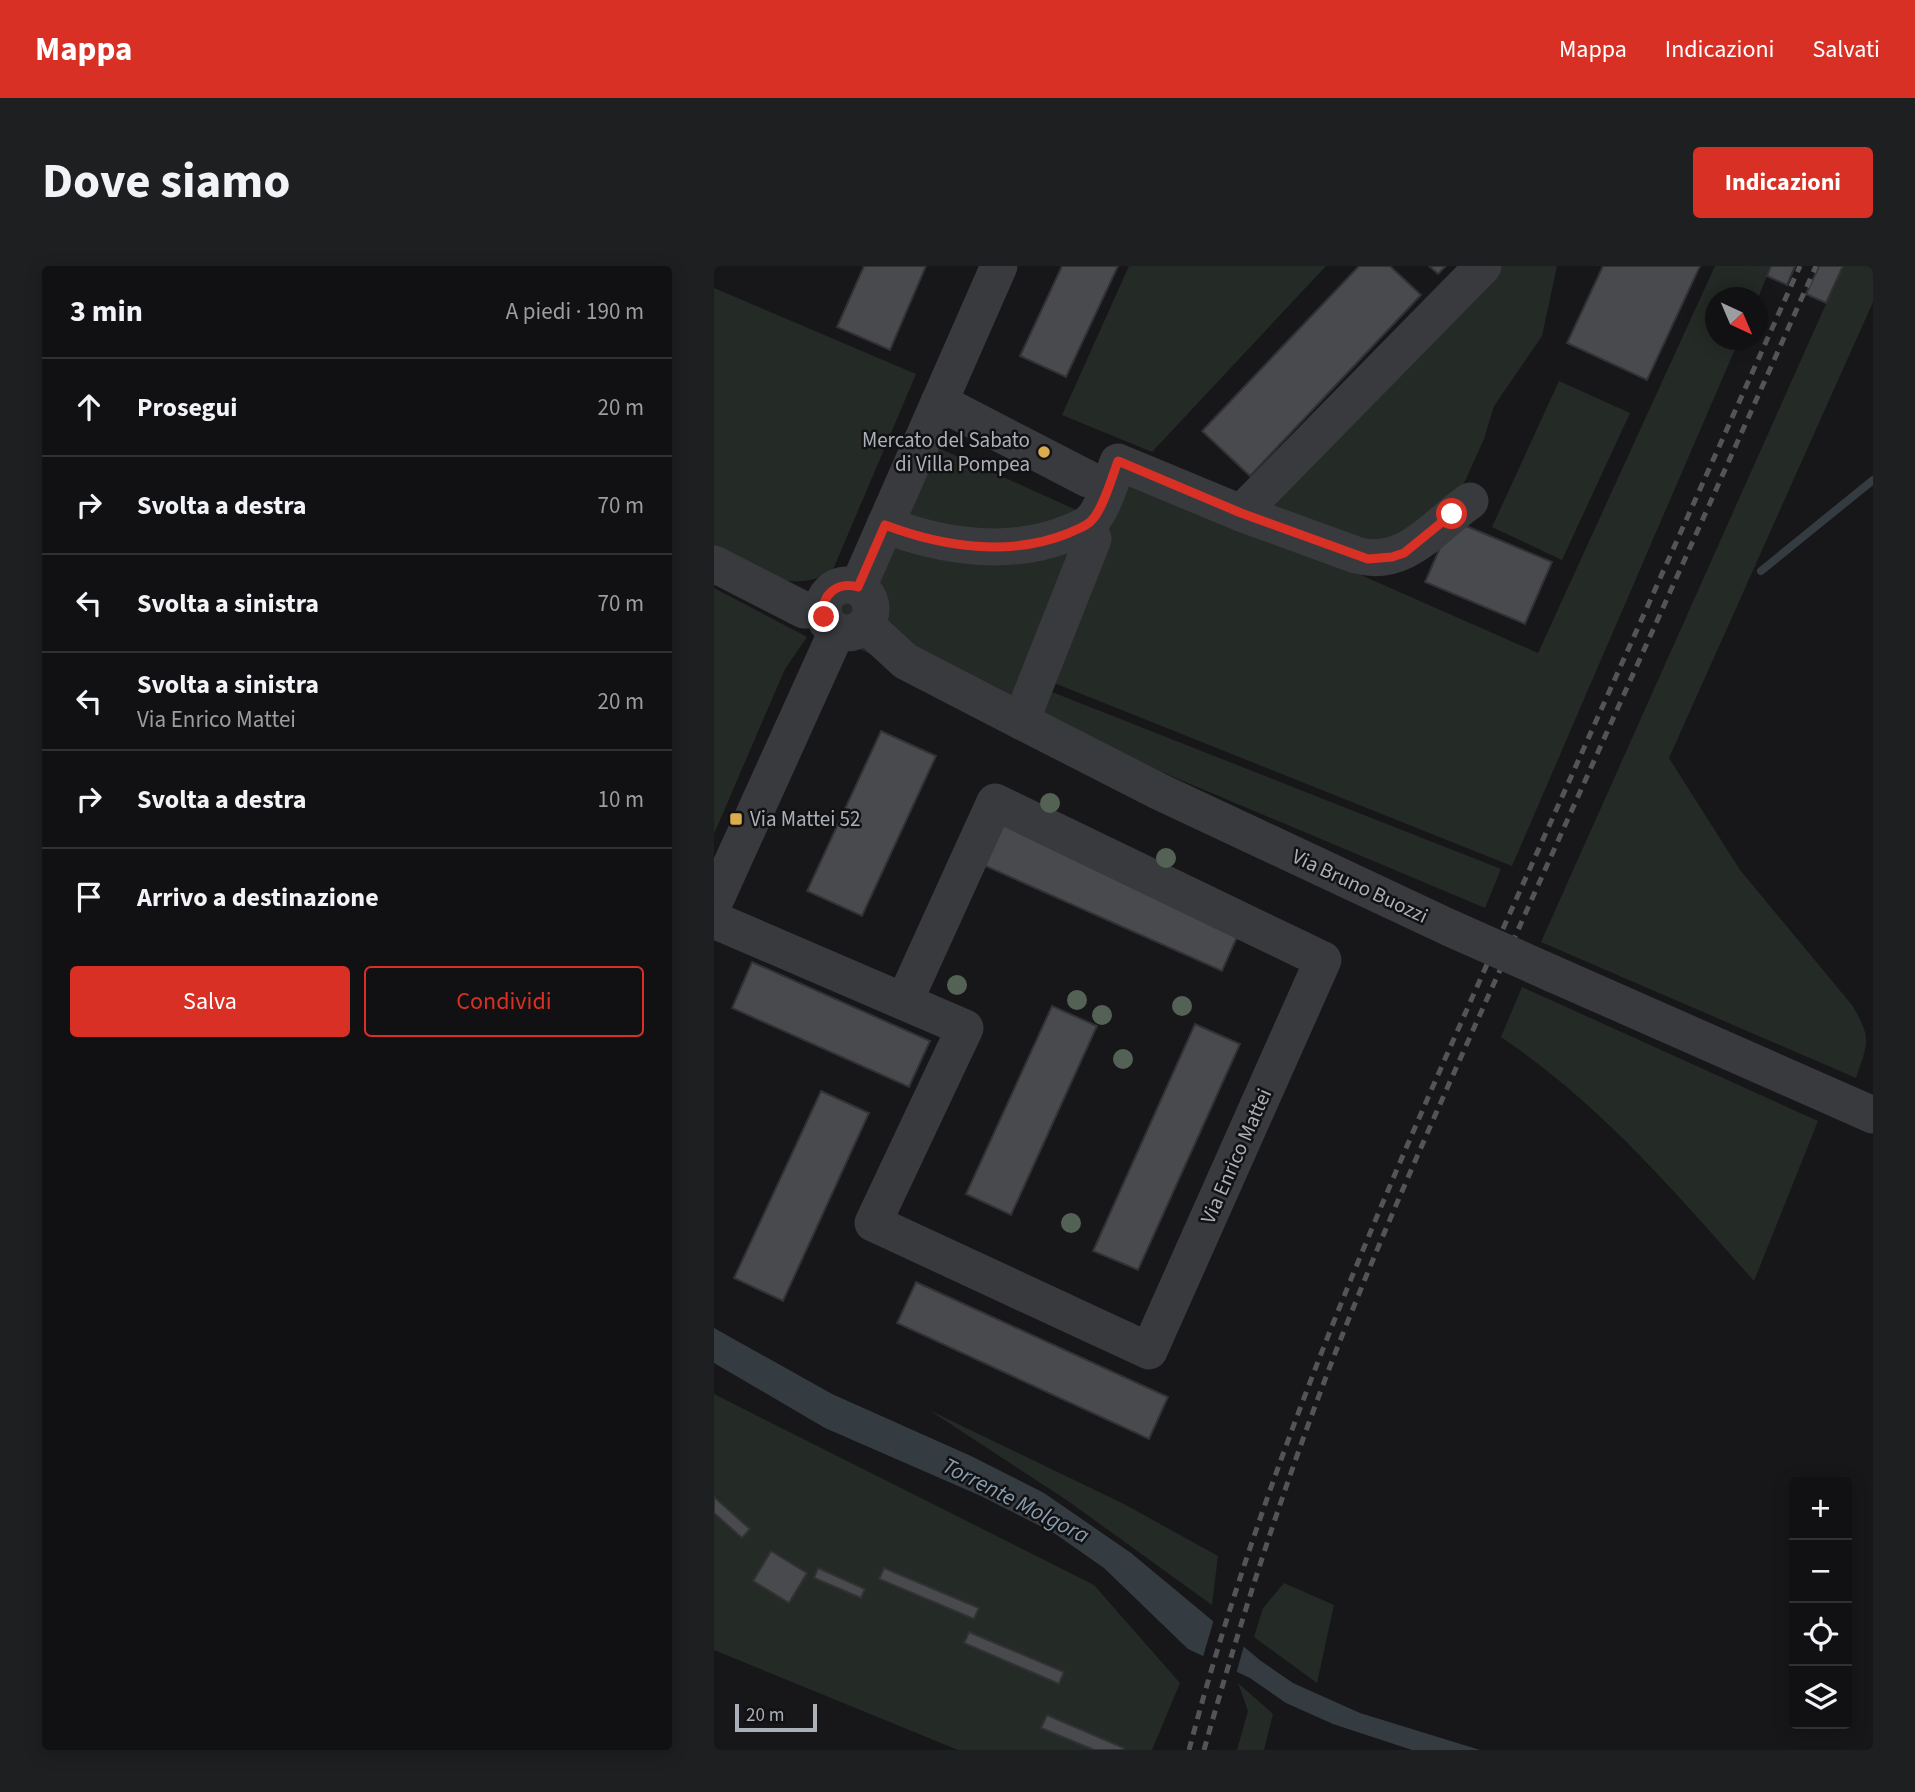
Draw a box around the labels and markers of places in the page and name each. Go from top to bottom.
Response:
place label: Mercato del Sabato di Villa Pompea [862,425,1030,479]
marker: Mercato del Sabato di Villa Pompea [1036,444,1052,460]
place label: Via Mattei 52 [750,804,860,834]
marker: Via Mattei 52 [728,811,744,827]

